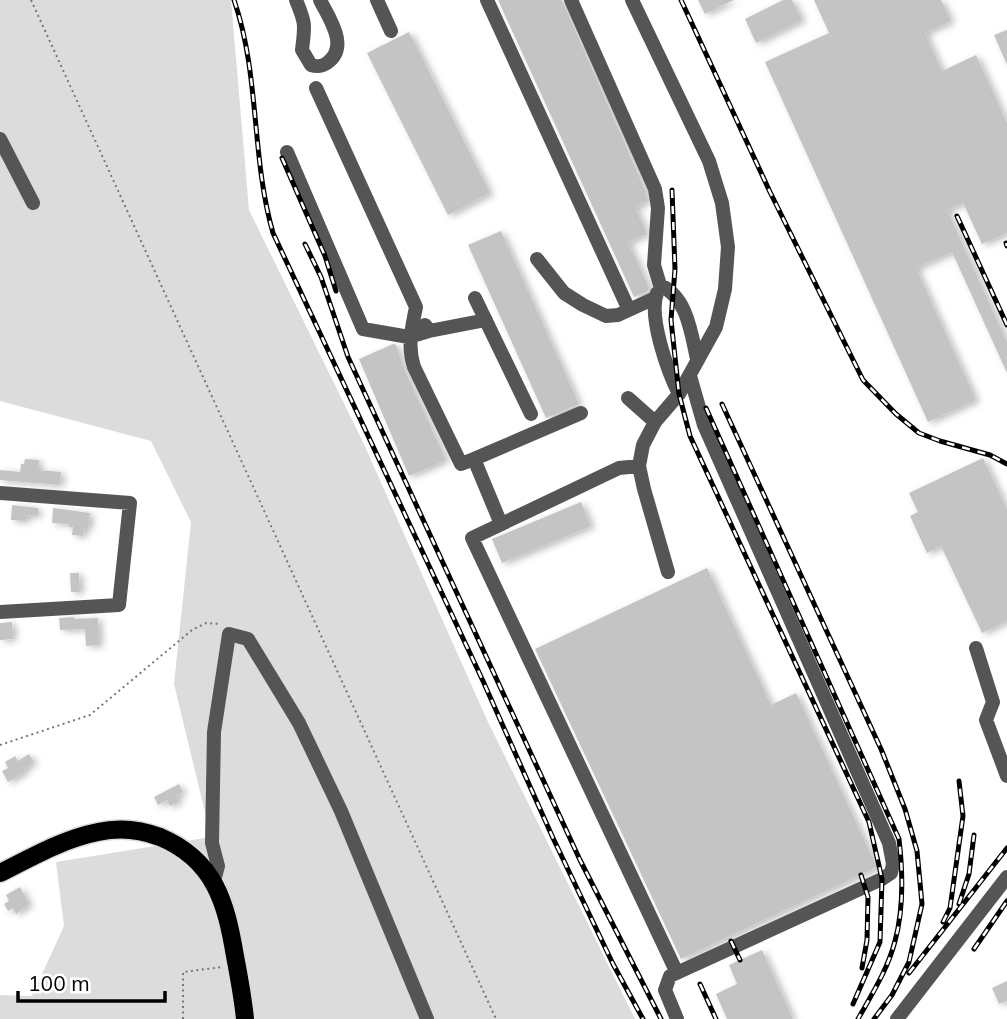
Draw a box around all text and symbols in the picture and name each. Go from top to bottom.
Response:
scale bar [18,960,164,1004]
text: 100 m [28,970,90,996]

